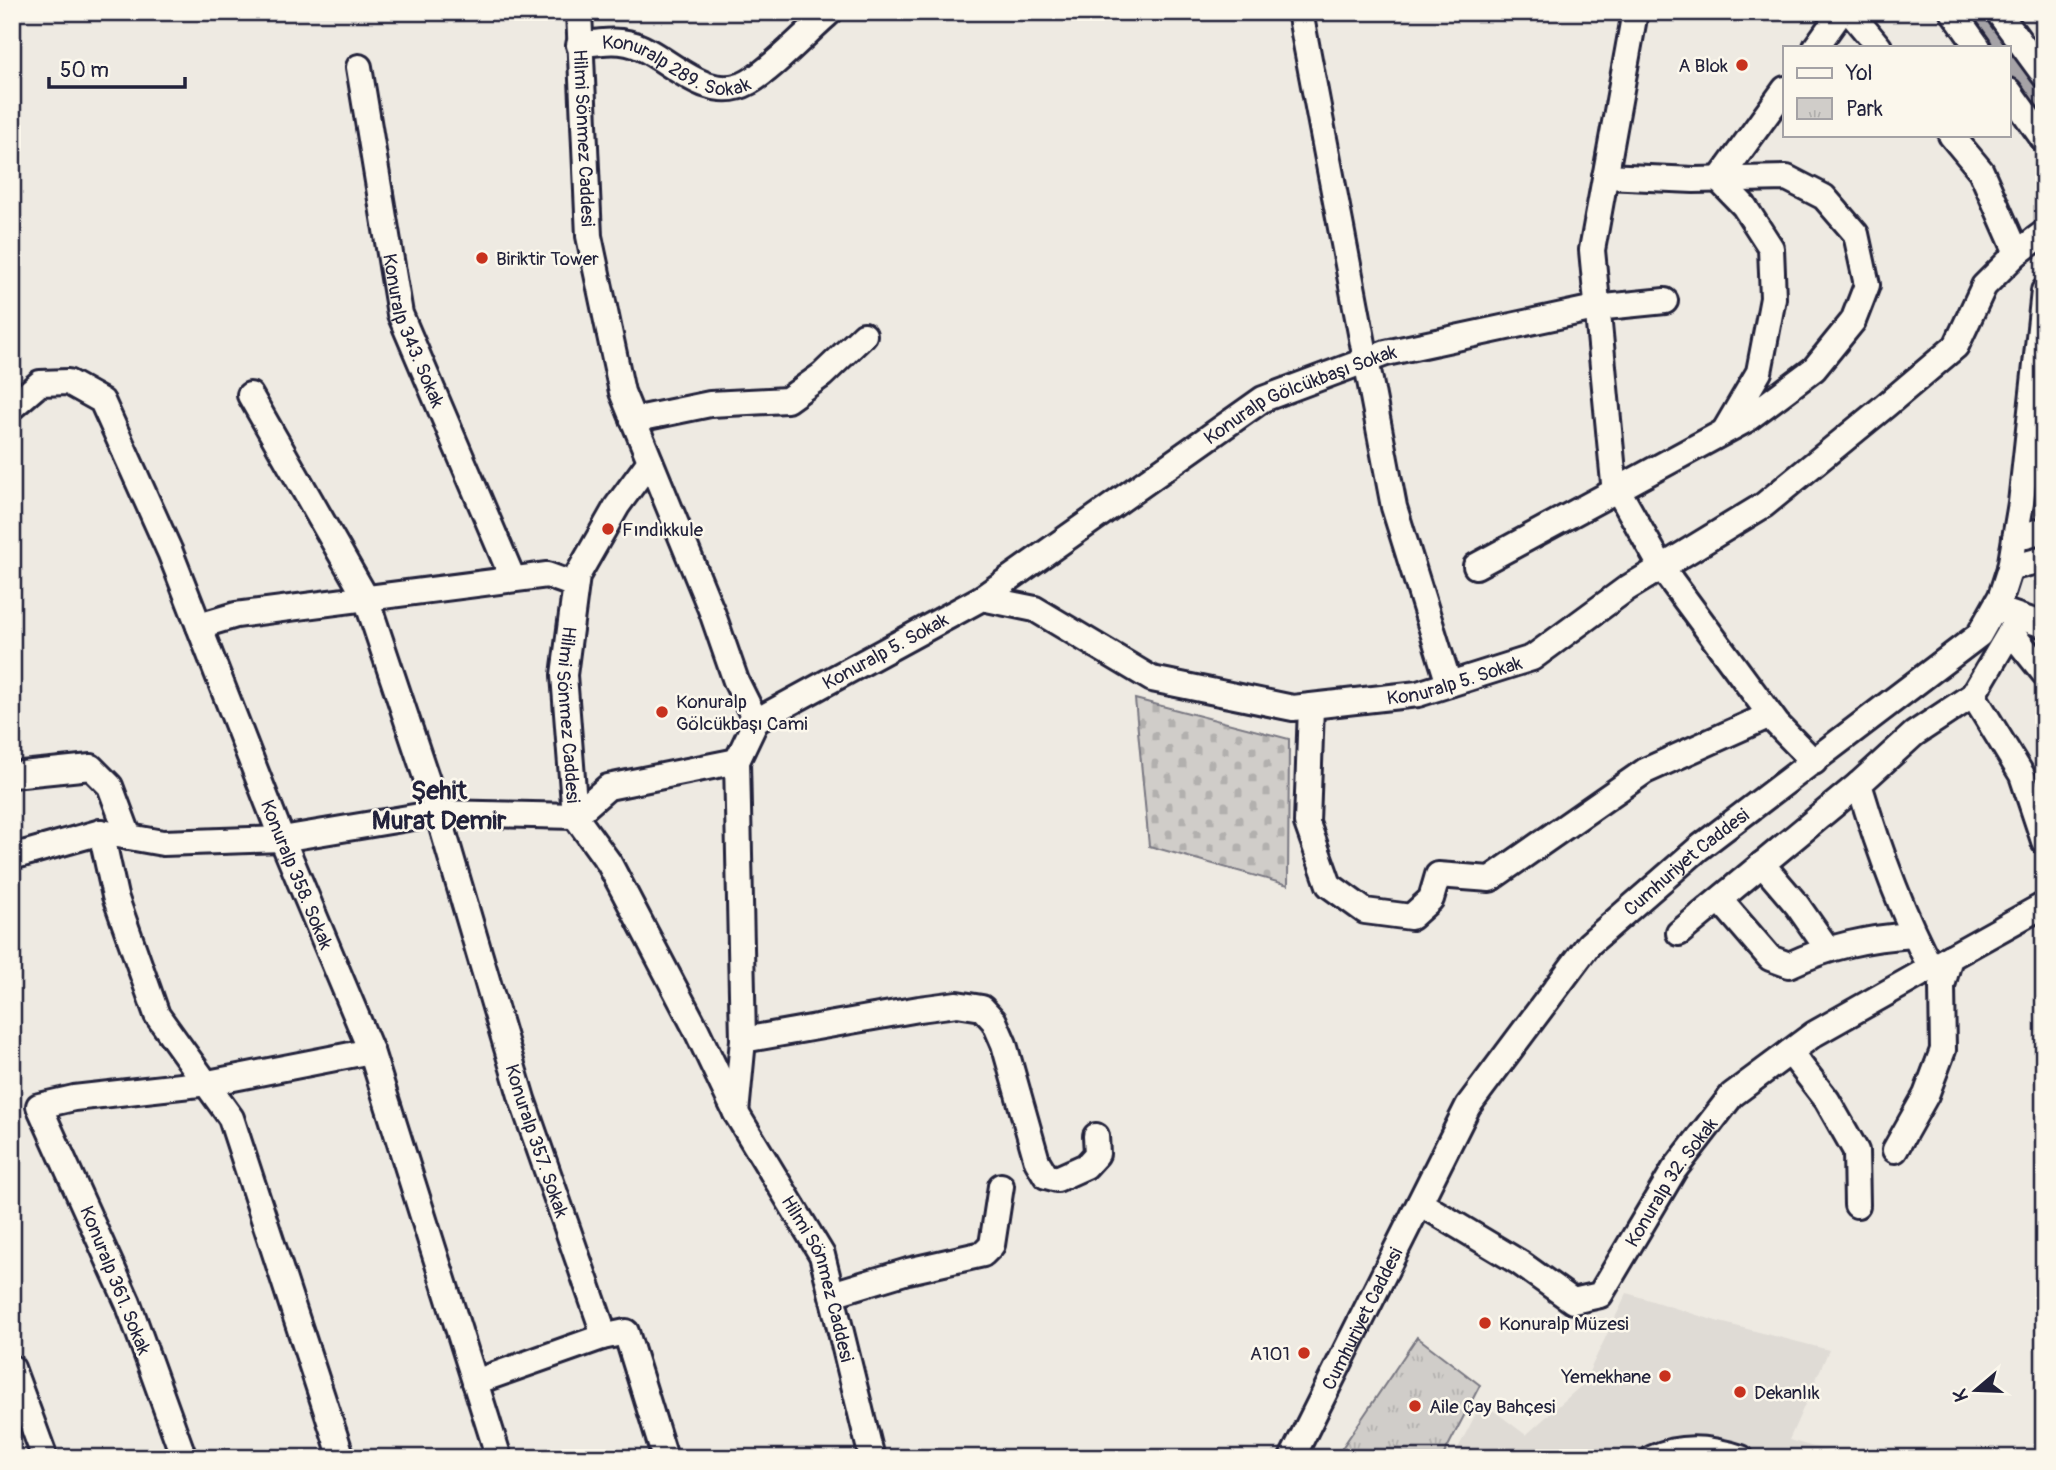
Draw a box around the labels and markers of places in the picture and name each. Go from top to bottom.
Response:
place label: A Blok [1678,54,1728,78]
marker: A Blok [1734,57,1750,73]
place label: Biriktir Tower [496,247,599,271]
marker: Biriktir Tower [474,250,490,266]
place label: Fındıkkule [622,518,704,542]
marker: Fındıkkule [600,521,616,537]
place label: Konuralp Gölcükbaşı Cami [676,690,808,736]
marker: Konuralp Gölcükbaşı Cami [654,704,670,720]
place label: Konuralp Müzesi [1499,1312,1629,1336]
marker: Konuralp Müzesi [1477,1315,1493,1331]
place label: A101 [1250,1342,1290,1366]
marker: A101 [1296,1345,1312,1361]
place label: Yemekhane [1560,1365,1652,1389]
marker: Yemekhane [1657,1368,1673,1384]
place label: Dekanlık [1754,1381,1820,1405]
marker: Dekanlık [1732,1384,1748,1400]
place label: Aile Çay Bahçesi [1429,1395,1555,1419]
marker: Aile Çay Bahçesi [1407,1398,1423,1414]

